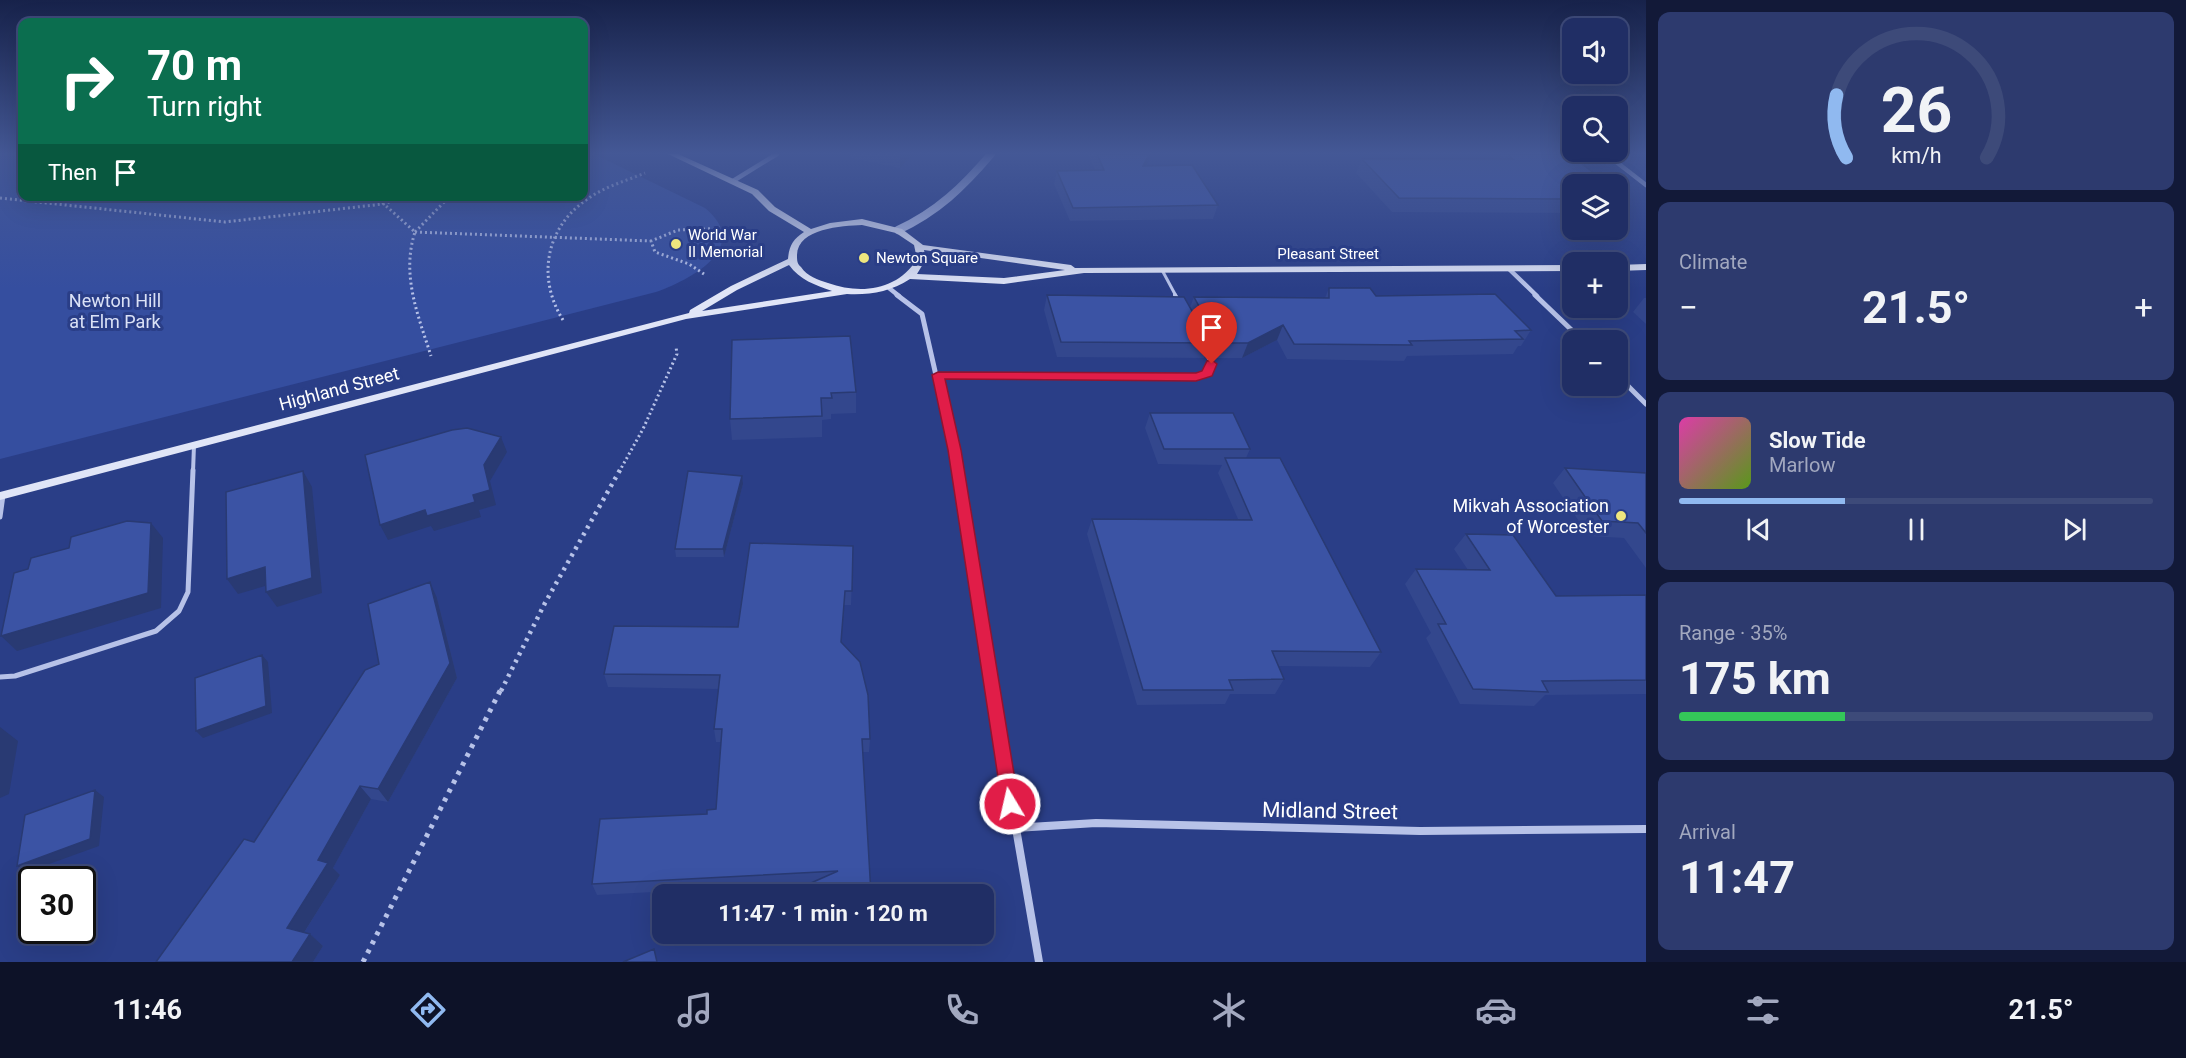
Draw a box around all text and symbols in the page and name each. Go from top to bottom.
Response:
map controls [1562,18,1628,396]
button: sound [1562,18,1628,84]
text: 70 m [147,41,242,90]
icon: right [48,42,126,120]
text: 26 [1880,74,1952,147]
text: Turn right [147,91,262,123]
button: search [1562,96,1628,162]
text: km/h [1891,143,1941,168]
icon: arrive [109,156,142,189]
text: Then [48,160,97,185]
button: layers [1562,174,1628,240]
place label: World War II Memorial [688,226,763,261]
marker: World War II Memorial [669,237,683,251]
street label: Pleasant Street [1277,245,1379,263]
place label: Newton Square [876,249,978,267]
text: Climate [1679,250,1747,274]
marker: Newton Square [857,251,871,265]
button: + [1562,252,1628,318]
text: 21.5° [1862,281,1970,334]
text: − [1679,288,1698,327]
text: + [2134,288,2153,327]
park label: Newton Hill at Elm Park [69,290,162,332]
pin [1186,302,1237,364]
icon: arrive [1195,311,1228,344]
button: − [1562,330,1628,396]
street label: Highland Street [277,362,401,415]
text: Slow Tide [1769,428,1866,453]
text: Marlow [1769,453,1835,477]
place label: Mikvah Association of Worcester [1452,495,1609,537]
marker: Mikvah Association of Worcester [1614,509,1628,523]
icon: previous [1742,513,1775,546]
icon: pause [1900,513,1933,546]
icon: next [2058,513,2091,546]
text: Range · 35% [1679,621,1787,645]
text: 175 km [1679,652,1831,705]
position arrow [978,772,1042,836]
street label: Midland Street [1262,798,1398,824]
text: Arrival [1679,820,1736,844]
text: 11:47 [1679,851,1795,904]
speed limit sign: 30 [18,866,96,944]
text: 11:47 · 1 min · 120 m [718,901,928,926]
icon: directions [407,989,449,1031]
icon: music [674,989,716,1031]
icon: phone [941,989,983,1031]
icon: climate [1208,989,1250,1031]
icon: car [1475,989,1517,1031]
icon: filters [1742,989,1784,1031]
text: 11:46 [112,994,182,1026]
text: 21.5° [2009,994,2073,1026]

